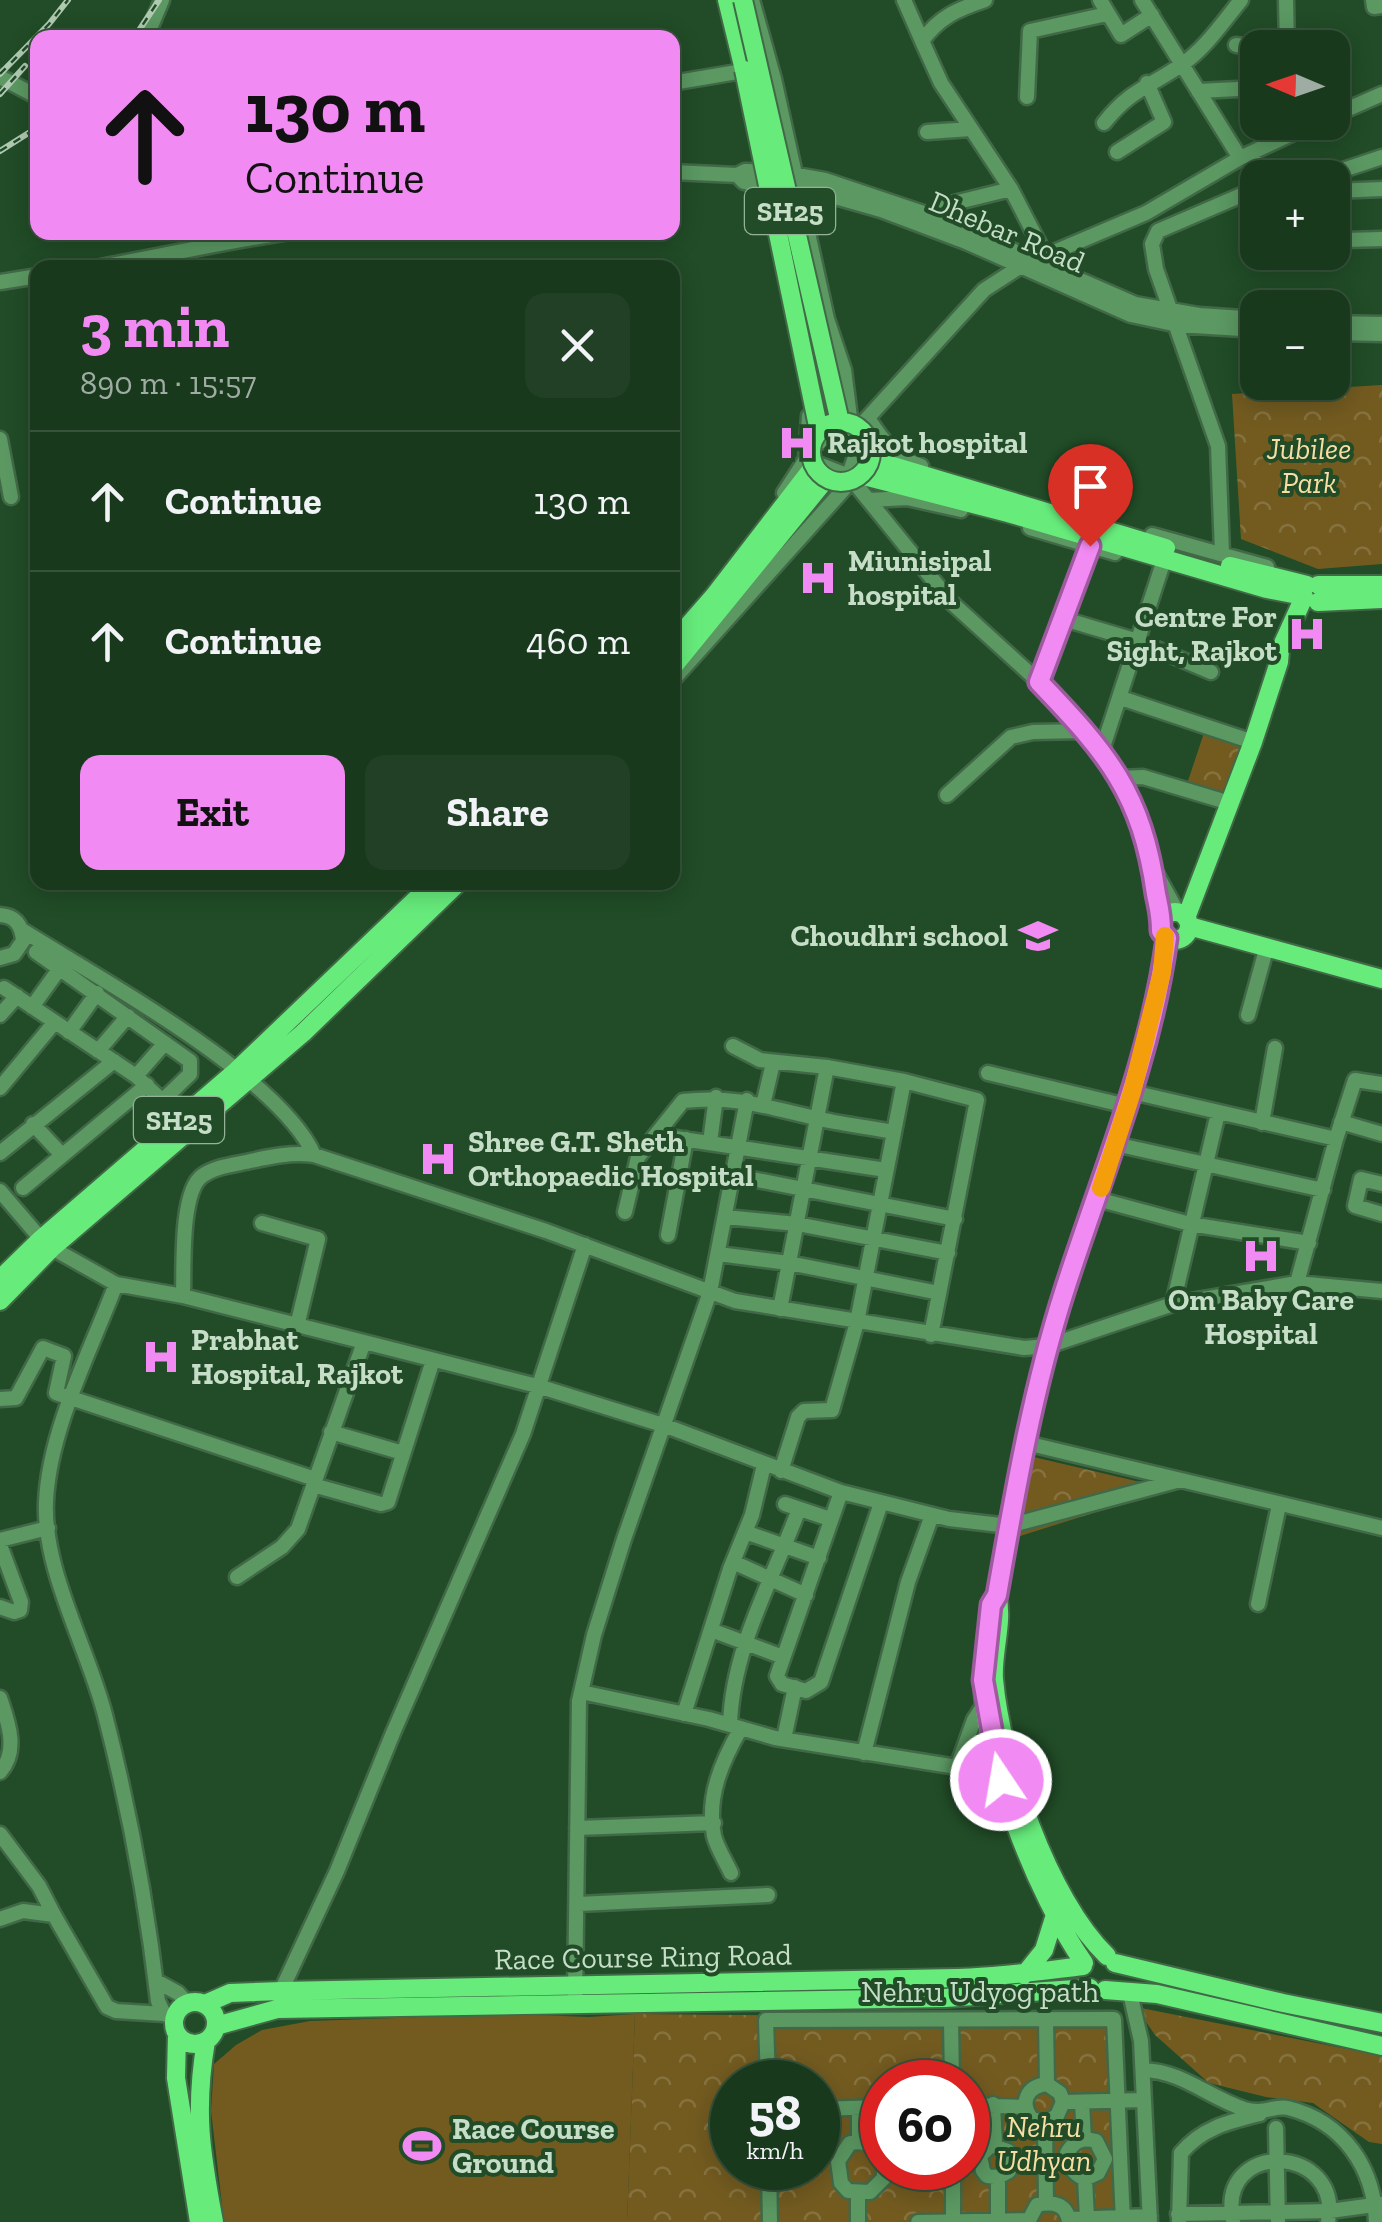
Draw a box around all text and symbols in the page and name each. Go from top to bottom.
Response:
north arrow [1240,30,1350,140]
map controls [1240,30,1350,400]
text: 130 m [245,66,425,150]
icon: ahead [80,70,210,200]
text: Continue [245,151,424,205]
button: + [1240,160,1350,270]
street label: Dhebar Road [924,183,1091,281]
road number: SH25 [745,188,835,234]
text: 3 min [80,290,229,362]
button: − [1240,290,1350,400]
button: close [525,293,630,398]
text: 890 m · 15:57 [80,364,256,402]
hospital icon: Rajkot hospital [776,422,818,464]
place label: Rajkot hospital [827,425,1028,461]
park label: Jubilee Park [1266,431,1351,501]
pin [1048,444,1133,547]
icon: arrive [1063,459,1118,514]
icon: ahead [80,474,135,529]
text: Continue [165,478,322,524]
text: 130 m [533,478,630,524]
place label: Miunisipal hospital [848,543,992,613]
hospital icon: Miunisipal hospital [797,557,839,599]
place label: Centre For Sight, Rajkot [1106,599,1278,669]
hospital icon: Centre For Sight, Rajkot [1286,613,1328,655]
icon: ahead [80,614,135,669]
text: Continue [165,618,322,664]
text: 460 m [526,618,630,664]
button: Exit [80,755,345,870]
button: Share [365,755,630,870]
school or university icon: Choudhri school [1017,915,1059,957]
place label: Choudhri school [790,918,1008,954]
road number: SH25 [134,1097,224,1143]
place label: Shree G.T. Sheth Orthopaedic Hospital [468,1124,754,1194]
hospital icon: Shree G.T. Sheth Orthopaedic Hospital [417,1138,459,1180]
hospital icon: Om Baby Care Hospital [1240,1235,1282,1277]
place label: Om Baby Care Hospital [1168,1282,1354,1352]
place label: Prabhat Hospital, Rajkot [191,1322,404,1392]
hospital icon: Prabhat Hospital, Rajkot [140,1336,182,1378]
position arrow [949,1728,1053,1832]
street label: Race Course Ring Road [494,1936,793,1978]
street label: Nehru Udyog path [861,1974,1099,2010]
speed limit sign: 60 [860,2060,990,2190]
text: 58 [748,2083,802,2143]
park label: Nehru Udhyan [997,2109,1091,2179]
place label: Race Course Ground [452,2111,615,2181]
sports icon: Race Course Ground [401,2125,443,2167]
text: km/h [746,2135,804,2165]

